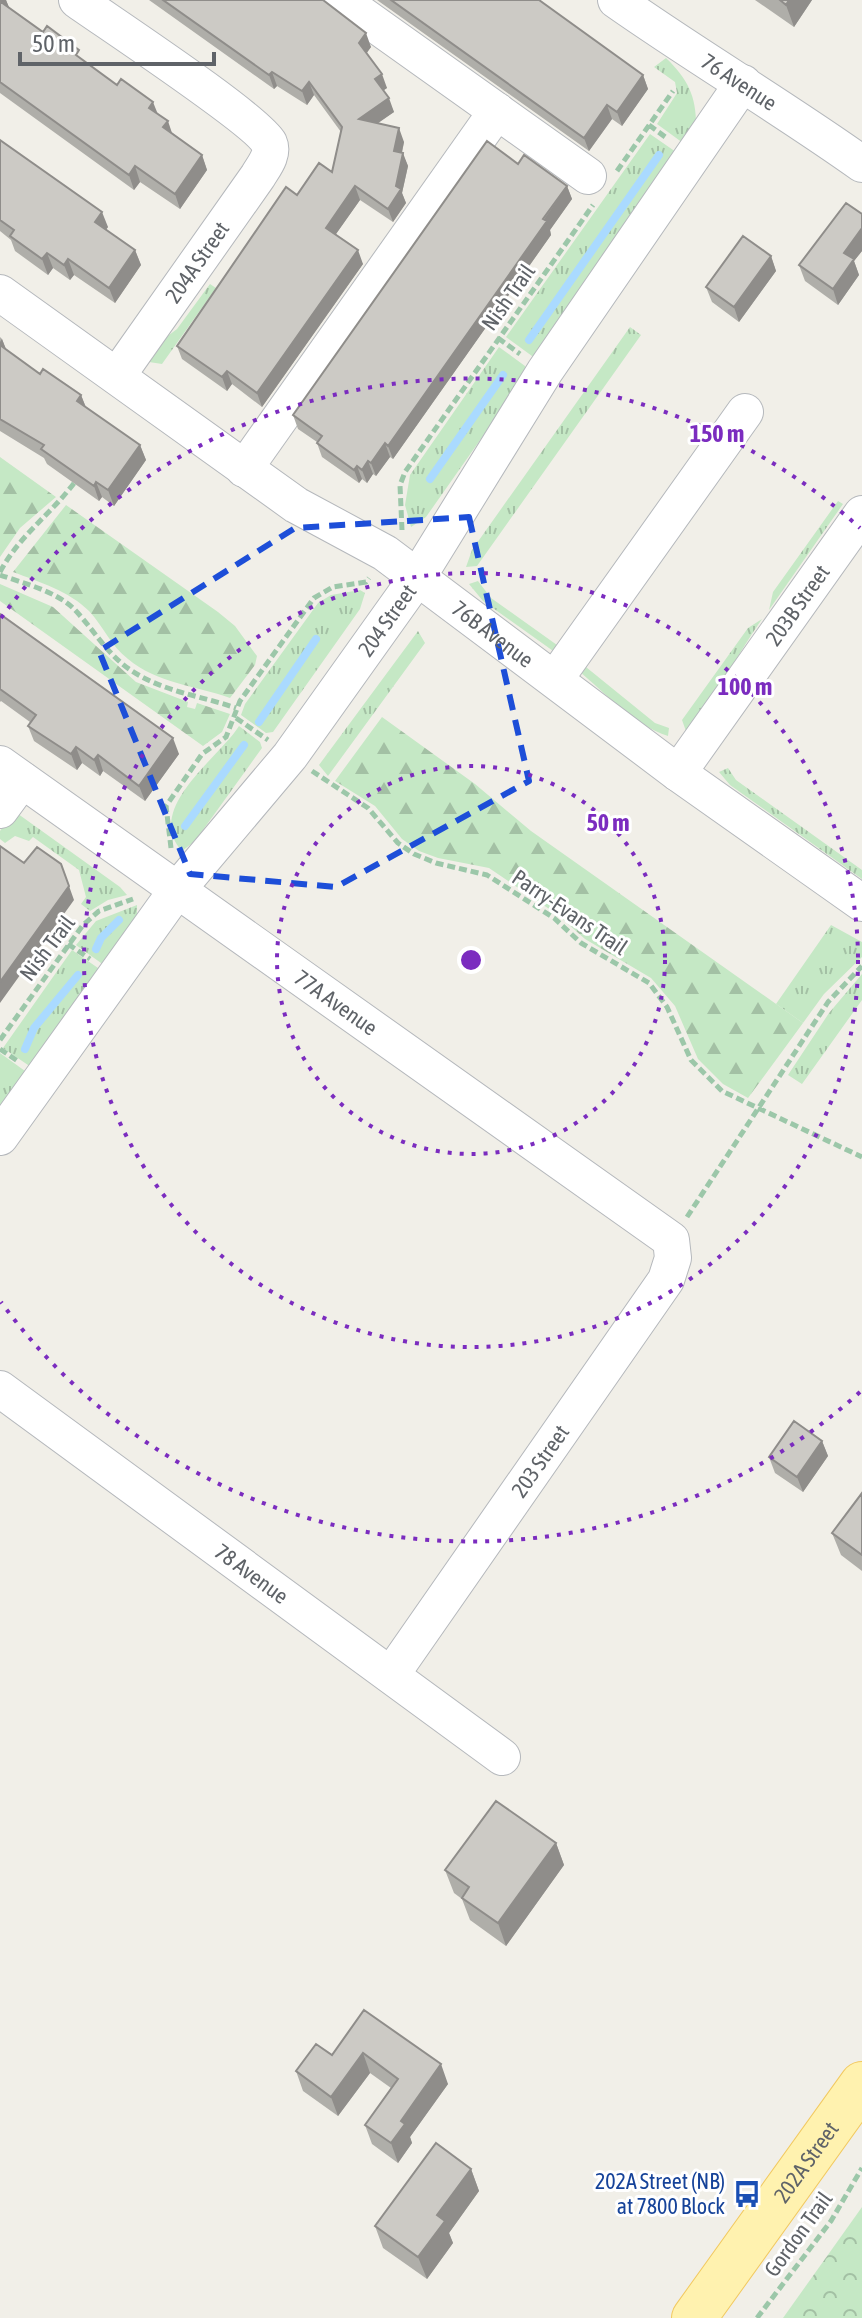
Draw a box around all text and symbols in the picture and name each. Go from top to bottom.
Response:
scale bar [20,16,214,66]
text: 50 m [32,30,75,57]
street label: 76 Avenue [697,48,782,116]
street label: 204A Street [160,216,234,308]
street label: Nish Trail [476,259,540,335]
text: 150 m [690,420,744,447]
street label: 203B Street [760,560,835,650]
street label: 204 Street [352,579,421,661]
street label: 76B Avenue [447,595,539,673]
text: 100 m [718,673,772,700]
text: 50 m [586,809,630,836]
street label: Parry-Evans Trail [507,864,633,960]
street label: Nish Trail [14,910,80,986]
centre of rings [457,946,485,974]
street label: 77A Avenue [290,964,382,1041]
street label: 203 Street [506,1420,574,1502]
street label: 78 Avenue [210,1538,293,1609]
street label: 202A Street [768,2117,844,2207]
place label: 202A Street (NB) at 7800 Block [595,2168,725,2219]
bus stop icon: 202A Street (NB) at 7800 Block [732,2179,762,2209]
street label: Gordon Trail [759,2186,838,2281]

